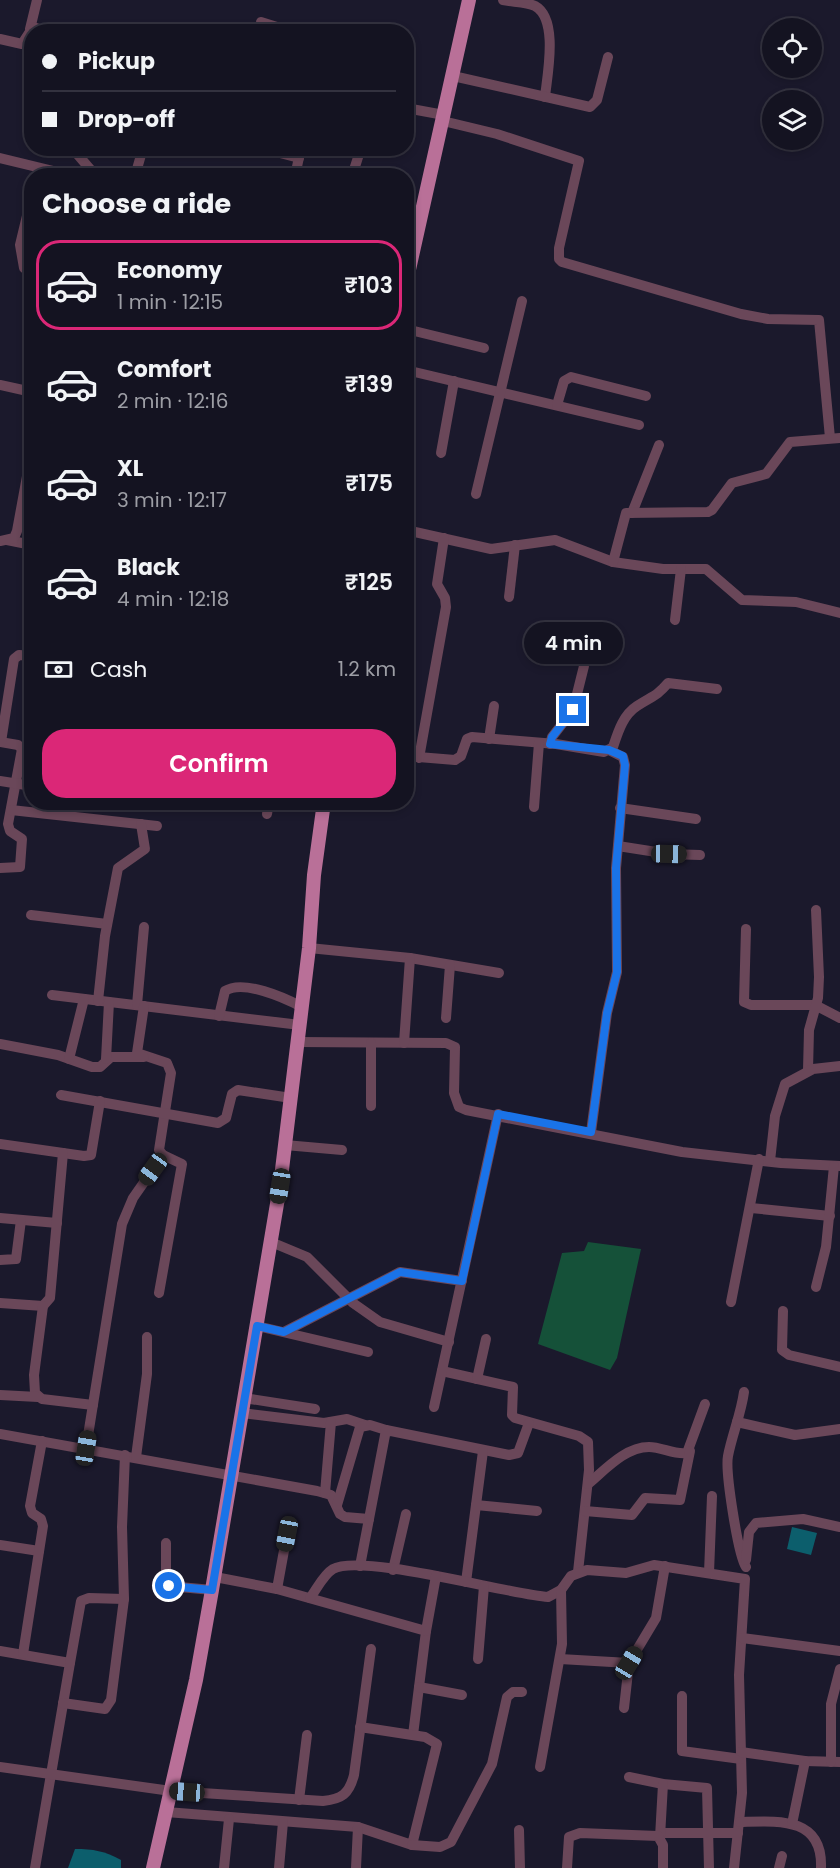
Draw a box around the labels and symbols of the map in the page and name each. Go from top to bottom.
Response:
callout: 4 min [524,623,622,665]
route end [559,696,586,723]
car [651,845,687,863]
car [135,1149,171,1189]
car [268,1167,292,1205]
car [74,1429,98,1467]
car [275,1515,299,1553]
route start [155,1572,182,1599]
car [612,1643,646,1683]
car [168,1782,206,1802]

